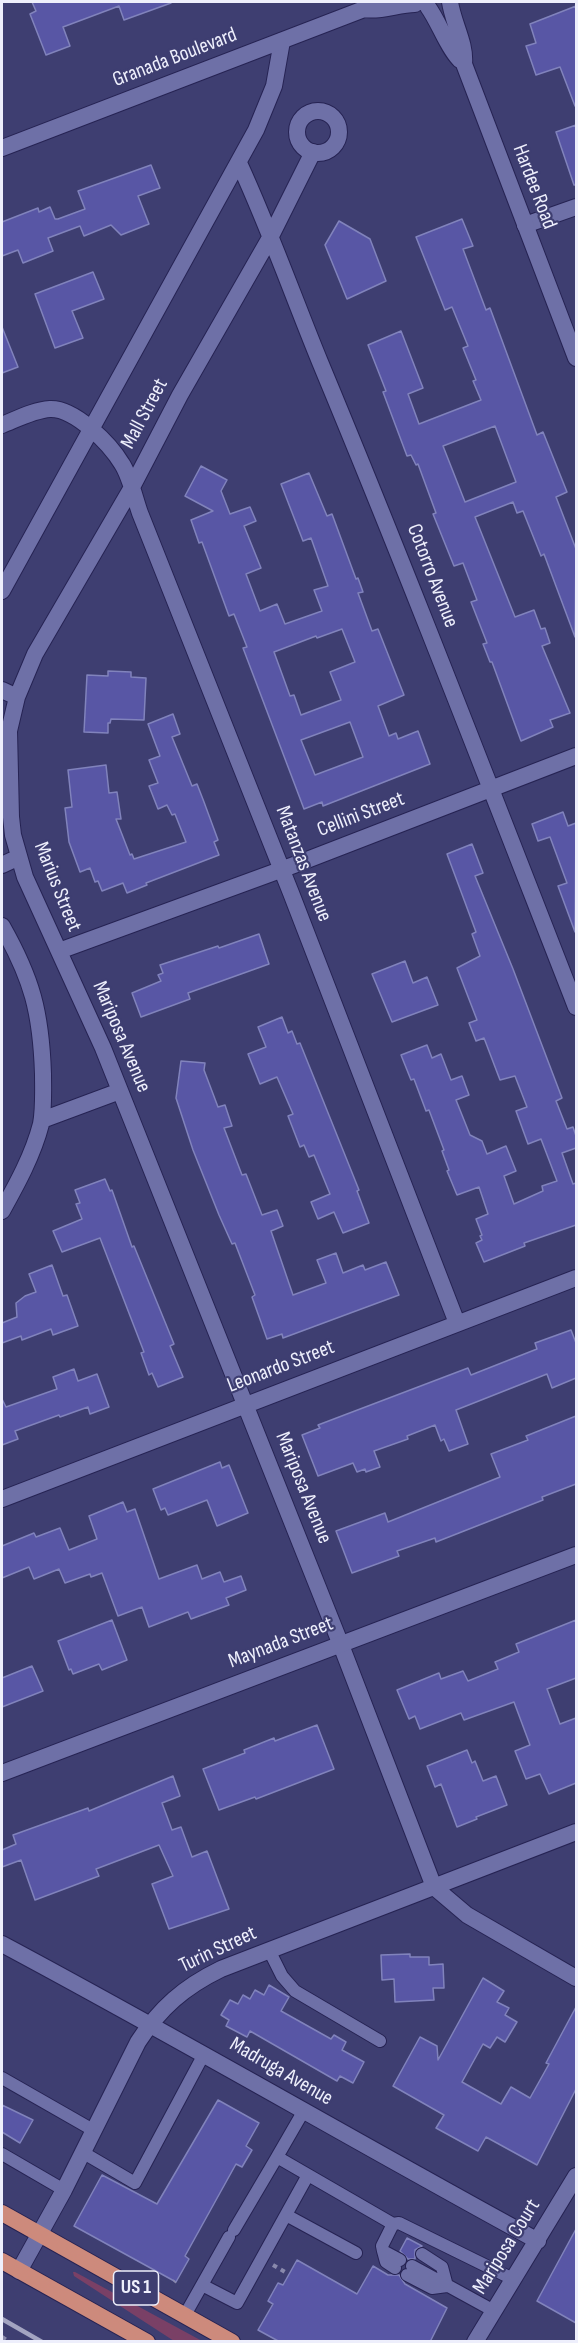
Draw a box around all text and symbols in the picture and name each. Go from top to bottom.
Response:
street label: Granada Boulevard [109,23,241,93]
street label: Hardee Road [506,141,562,233]
street label: Mall Street [116,375,174,453]
street label: Cotorro Avenue [401,521,463,631]
street label: Cellini Street [314,787,408,843]
street label: Matanzas Avenue [269,803,337,925]
street label: Marius Street [28,838,86,936]
street label: Mariposa Avenue [86,978,156,1096]
street label: Leonardo Street [224,1335,338,1399]
street label: Mariposa Avenue [269,1429,337,1547]
street label: Maynada Street [225,1612,337,1674]
street label: Turin Street [175,1921,261,1979]
street label: Madruga Avenue [225,2032,337,2112]
street label: Mariposa Court [468,2195,546,2299]
road number: US 1 [114,2271,158,2305]

